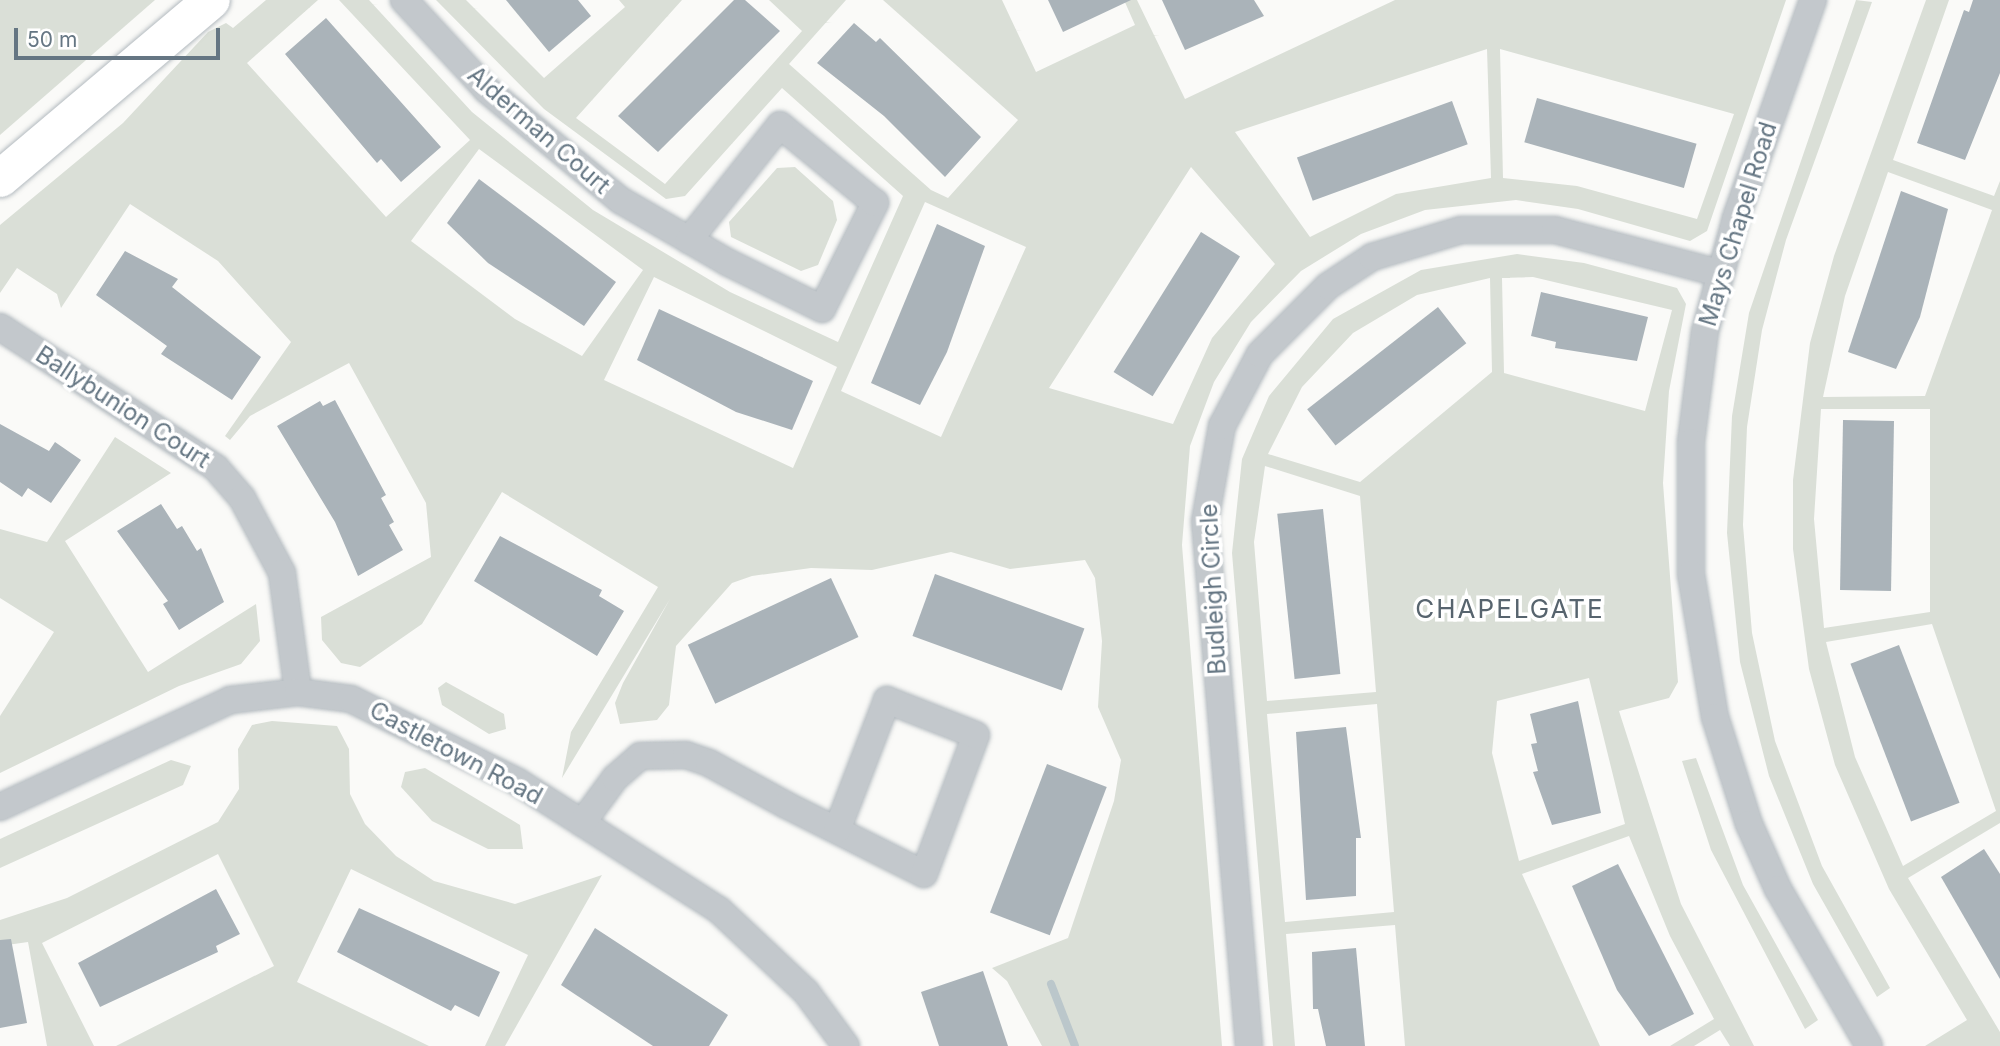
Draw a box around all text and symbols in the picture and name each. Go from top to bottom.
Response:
scale bar [18,14,224,58]
text: 50 m [27,27,77,52]
street label: Alderman Court [462,60,616,200]
street label: Mays Chapel Road [1693,118,1783,330]
street label: Ballybunion Court [30,340,216,474]
street label: Budleigh Circle [1194,503,1232,675]
district label: CHAPELGATE [1417,593,1603,625]
street label: Castletown Road [365,695,547,811]

